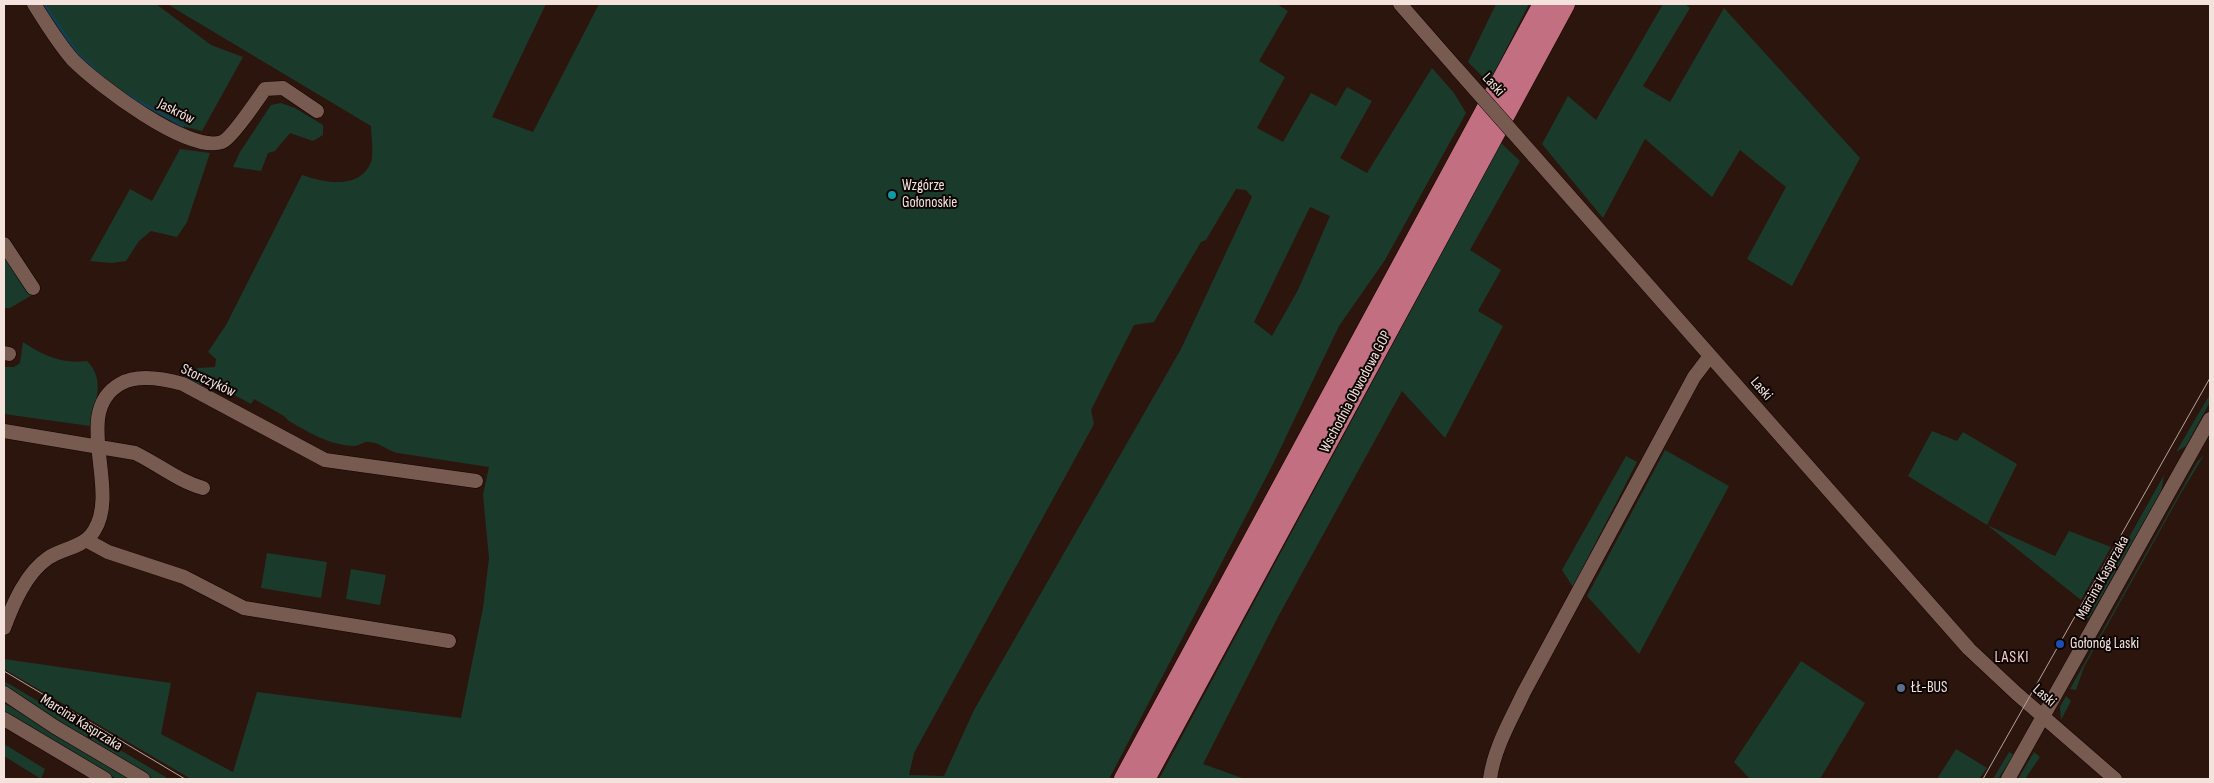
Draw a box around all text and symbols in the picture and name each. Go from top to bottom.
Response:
street label: Laski [1478,70,1508,100]
street label: Jaskrów [155,95,197,129]
place label: Wzgórze Gołonoskie [902,177,957,212]
marker: Wzgórze Gołonoskie [886,189,898,201]
street label: Wschodnia Obwodowa GOP [1316,328,1396,456]
street label: Storczyków [178,361,238,401]
street label: Laski [1746,374,1776,404]
street label: Marcina Kasprzaka [2073,533,2133,623]
place label: Gołonóg Laski [2070,635,2139,653]
marker: Gołonóg Laski [2054,638,2066,650]
district label: LASKI [1994,648,2030,668]
place label: ŁŁ-BUS [1911,679,1947,697]
street label: Laski [2029,681,2059,711]
marker: ŁŁ-BUS [1895,682,1907,694]
street label: Marcina Kasprzaka [37,691,125,755]

